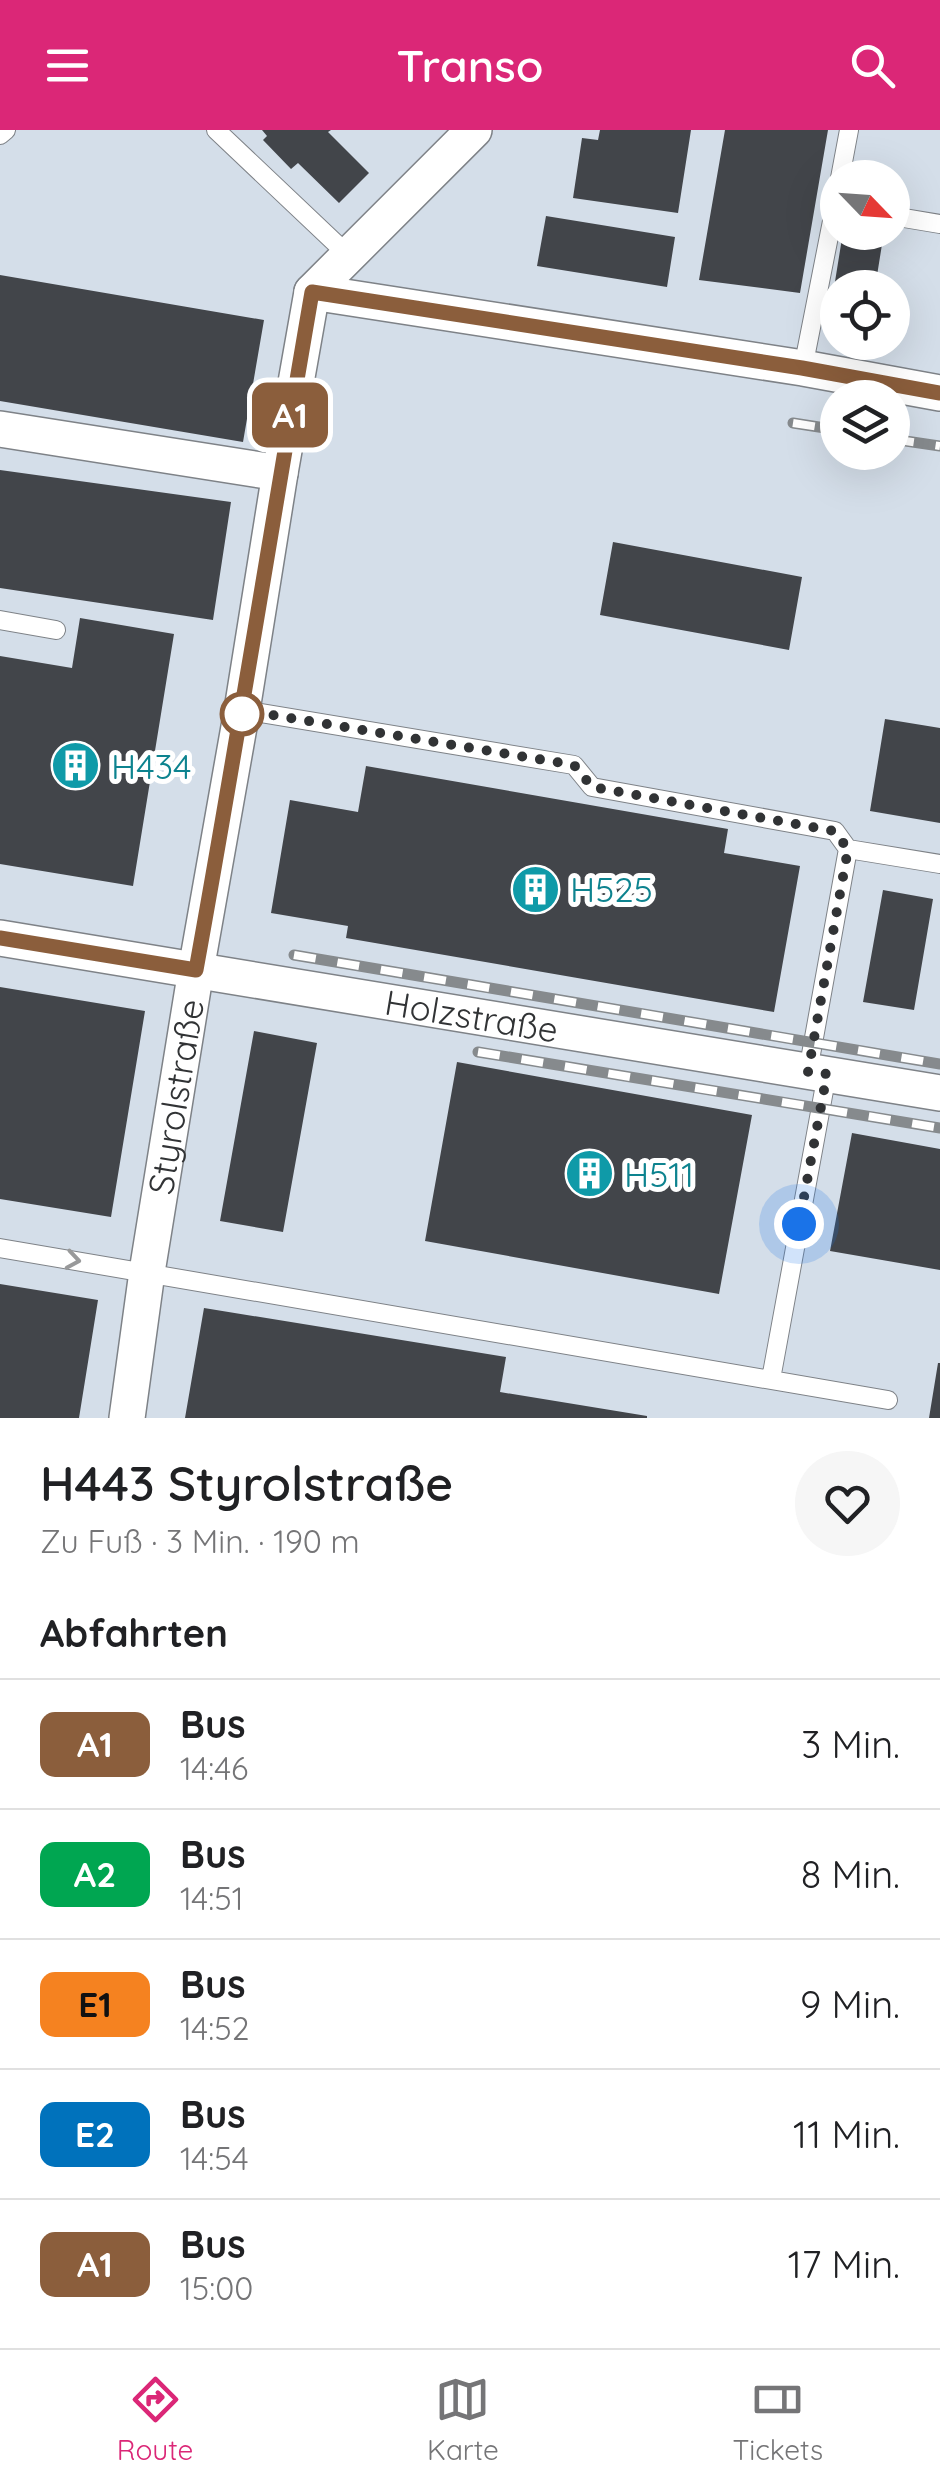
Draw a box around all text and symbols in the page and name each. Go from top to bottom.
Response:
text: Transo [396,37,544,93]
icon: menu [40,38,95,93]
icon: search [845,38,900,93]
north arrow [820,160,910,250]
map controls [820,160,910,470]
button: locate [820,270,910,360]
button: layers [820,380,910,470]
line badge: A1 [245,382,335,448]
text: A1 [272,393,308,437]
unlabelled marker [221,693,263,735]
building icon: H434 [50,740,102,792]
place label: H434 [111,744,191,788]
building icon: H525 [509,863,561,915]
place label: H525 [570,867,653,911]
street label: Holzstraße [382,980,561,1052]
street label: Styrolstraße [138,996,213,1197]
building icon: H511 [563,1148,615,1200]
place label: H511 [624,1152,694,1196]
your location [774,1199,824,1249]
one-way arrow [65,1249,82,1270]
button: heart [795,1451,900,1556]
text: H443 Styrolstraße [40,1453,453,1513]
text: Zu Fuß · 3 Min. · 190 m [40,1521,360,1561]
text: Abfahrten [40,1609,228,1657]
text: Bus [180,1700,246,1748]
text: 3 Min. [801,1720,900,1768]
text: A1 [77,1722,113,1766]
text: 14:46 [180,1748,248,1788]
text: Bus [180,1830,246,1878]
text: 8 Min. [801,1850,900,1898]
text: A2 [74,1852,116,1896]
text: 14:51 [180,1878,244,1918]
text: Bus [180,1960,246,2008]
text: 9 Min. [800,1980,900,2028]
text: E1 [78,1982,112,2026]
text: 14:52 [180,2008,249,2048]
text: Bus [180,2090,246,2138]
text: 11 Min. [793,2110,900,2158]
text: E2 [75,2112,115,2156]
text: 14:54 [180,2138,249,2178]
text: Bus [180,2220,246,2268]
text: 17 Min. [788,2240,900,2288]
text: A1 [77,2242,113,2286]
text: 15:00 [180,2268,253,2308]
tab: Route [117,2372,193,2467]
tab: Karte [427,2372,499,2467]
tab: Tickets [732,2372,823,2467]

